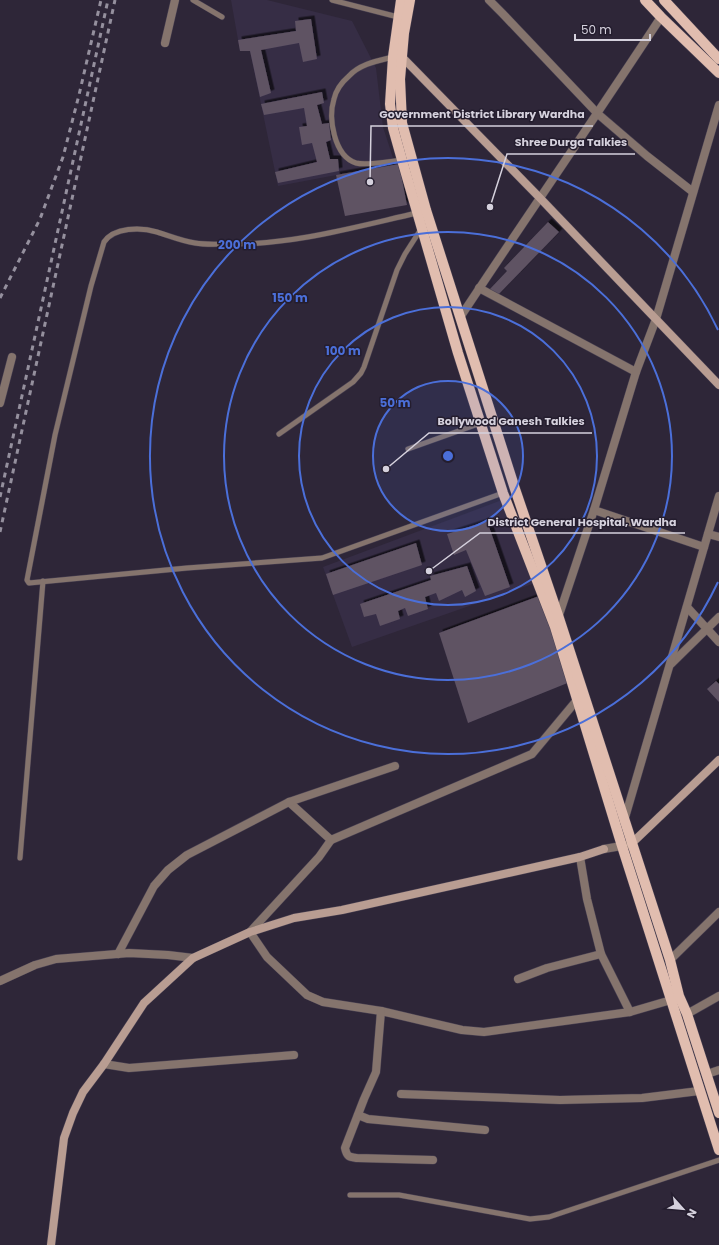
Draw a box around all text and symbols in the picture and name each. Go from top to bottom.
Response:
scale bar [575,16,650,42]
text: 50 m [581,21,612,38]
callout: Government District Library Wardha [371,103,593,126]
text: Government District Library Wardha [379,106,585,122]
callout: Shree Durga Talkies [507,131,635,154]
text: Shree Durga Talkies [515,134,627,150]
text: 200 m [218,236,256,253]
text: 150 m [272,289,308,306]
text: 100 m [325,342,361,359]
text: 50 m [380,394,411,411]
callout: Bollywood Ganesh Talkies [429,410,592,433]
text: Bollywood Ganesh Talkies [437,413,585,429]
centre of rings [441,449,455,463]
callout: District General Hospital, Wardha [480,510,685,533]
text: District General Hospital, Wardha [487,514,677,530]
north arrow [663,1189,703,1229]
text: N [683,1206,701,1221]

